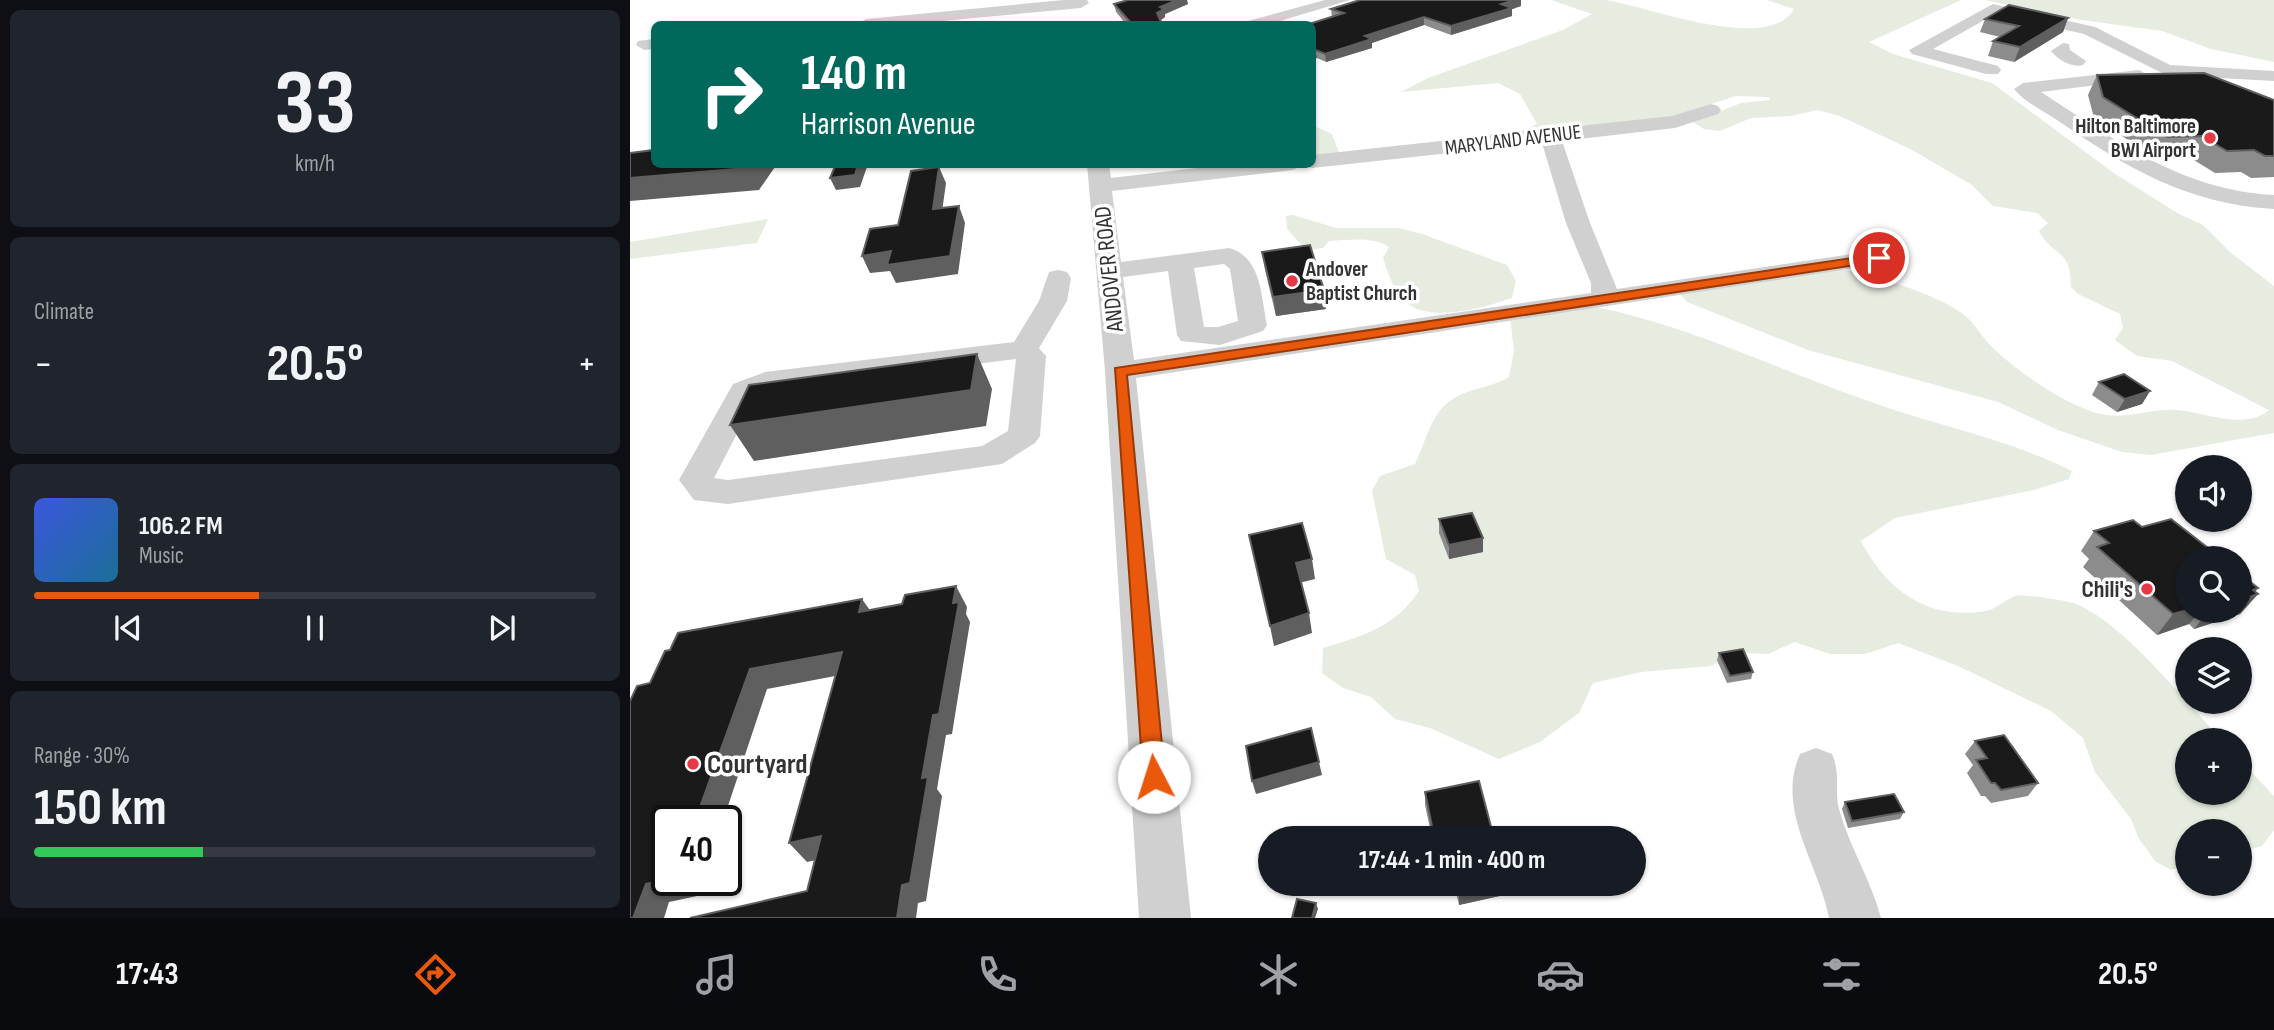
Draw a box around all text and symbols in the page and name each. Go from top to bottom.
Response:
text: 140 m [801,45,907,104]
icon: right [686,49,777,140]
text: 33 [274,50,356,159]
text: Harrison Avenue [801,105,976,144]
place label: Hilton Baltimore BWI Airport [2075,114,2196,163]
street label: MARYLAND AVENUE [1443,119,1583,161]
marker: Hilton Baltimore BWI Airport [2202,130,2218,146]
text: km/h [295,150,335,178]
street label: ANDOVER ROAD [1088,205,1130,334]
pin [1849,228,1909,288]
icon: arrive [1860,239,1898,277]
place label: Andover Baptist Church [1305,257,1417,306]
marker: Andover Baptist Church [1284,273,1300,289]
text: Climate [34,298,94,326]
text: 20.5° [266,333,364,396]
text: − [34,342,53,387]
text: + [577,342,596,387]
map controls [2175,455,2252,896]
button: sound [2175,455,2252,532]
text: 106.2 FM [139,511,223,542]
text: Music [139,542,184,570]
button: search [2175,546,2252,623]
place label: Chili's [2082,575,2133,604]
marker: Chili's [2139,581,2155,597]
icon: previous [109,609,147,647]
icon: pause [296,609,334,647]
icon: next [483,609,521,647]
button: layers [2175,637,2252,714]
button: + [2175,728,2252,805]
position arrow [1117,740,1191,814]
text: Range · 30% [34,742,130,770]
place label: Courtyard [707,748,807,781]
marker: Courtyard [685,756,701,772]
text: 150 km [34,777,167,840]
speed limit sign: 40 [651,805,742,896]
button: − [2175,819,2252,896]
text: 17:44 · 1 min · 400 m [1359,845,1545,876]
icon: directions [411,950,460,999]
icon: music [692,950,741,999]
icon: phone [973,950,1022,999]
icon: climate [1254,950,1303,999]
icon: car [1536,950,1585,999]
icon: filters [1817,950,1866,999]
text: 17:43 [116,955,179,994]
text: 20.5° [2098,955,2158,994]

